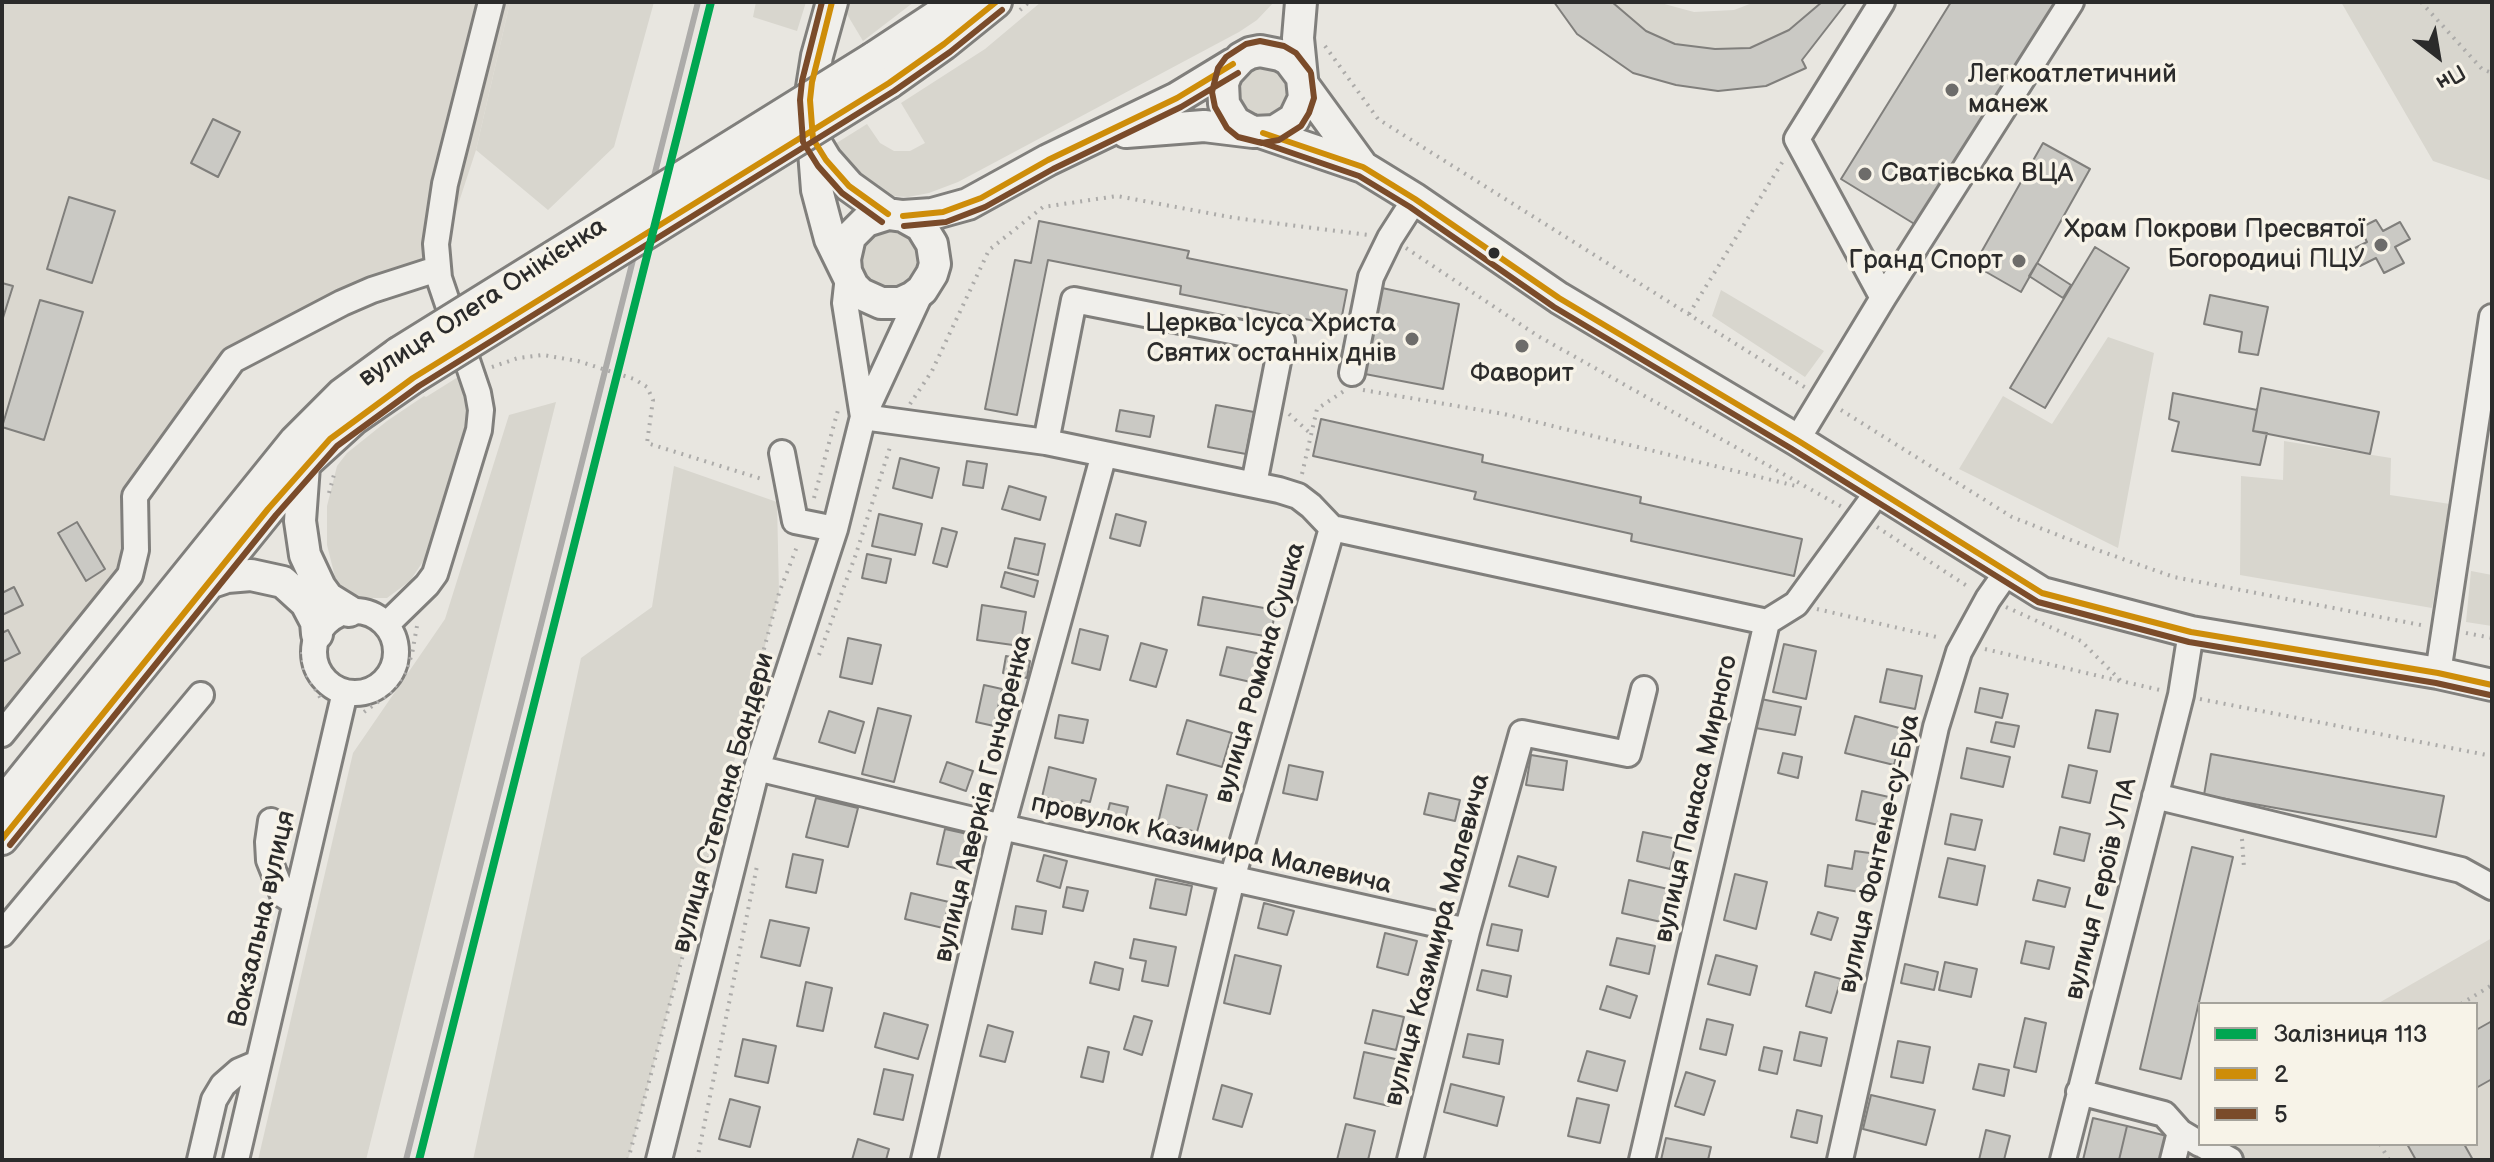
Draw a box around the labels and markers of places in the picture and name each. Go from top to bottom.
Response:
place label: Легкоатлетичний манеж [1968,59,2177,120]
marker: Легкоатлетичний манеж [1943,81,1961,99]
place label: Сватівська ВЦА [1881,158,2073,190]
marker: Сватівська ВЦА [1856,165,1874,183]
place label: Храм Покрови Пресвятої Богородиці ПЦУ [2064,214,2365,276]
marker: Храм Покрови Пресвятої Богородиці ПЦУ [2372,236,2390,254]
unlabelled marker [1486,245,1502,261]
place label: Гранд Спорт [1849,245,2003,277]
marker: Гранд Спорт [2010,252,2028,270]
place label: Церква Ісуса Христа Святих останніх днів [1145,308,1396,370]
marker: Церква Ісуса Христа Святих останніх днів [1403,330,1421,348]
marker: Фаворит [1513,337,1531,355]
place label: Фаворит [1470,358,1574,390]

